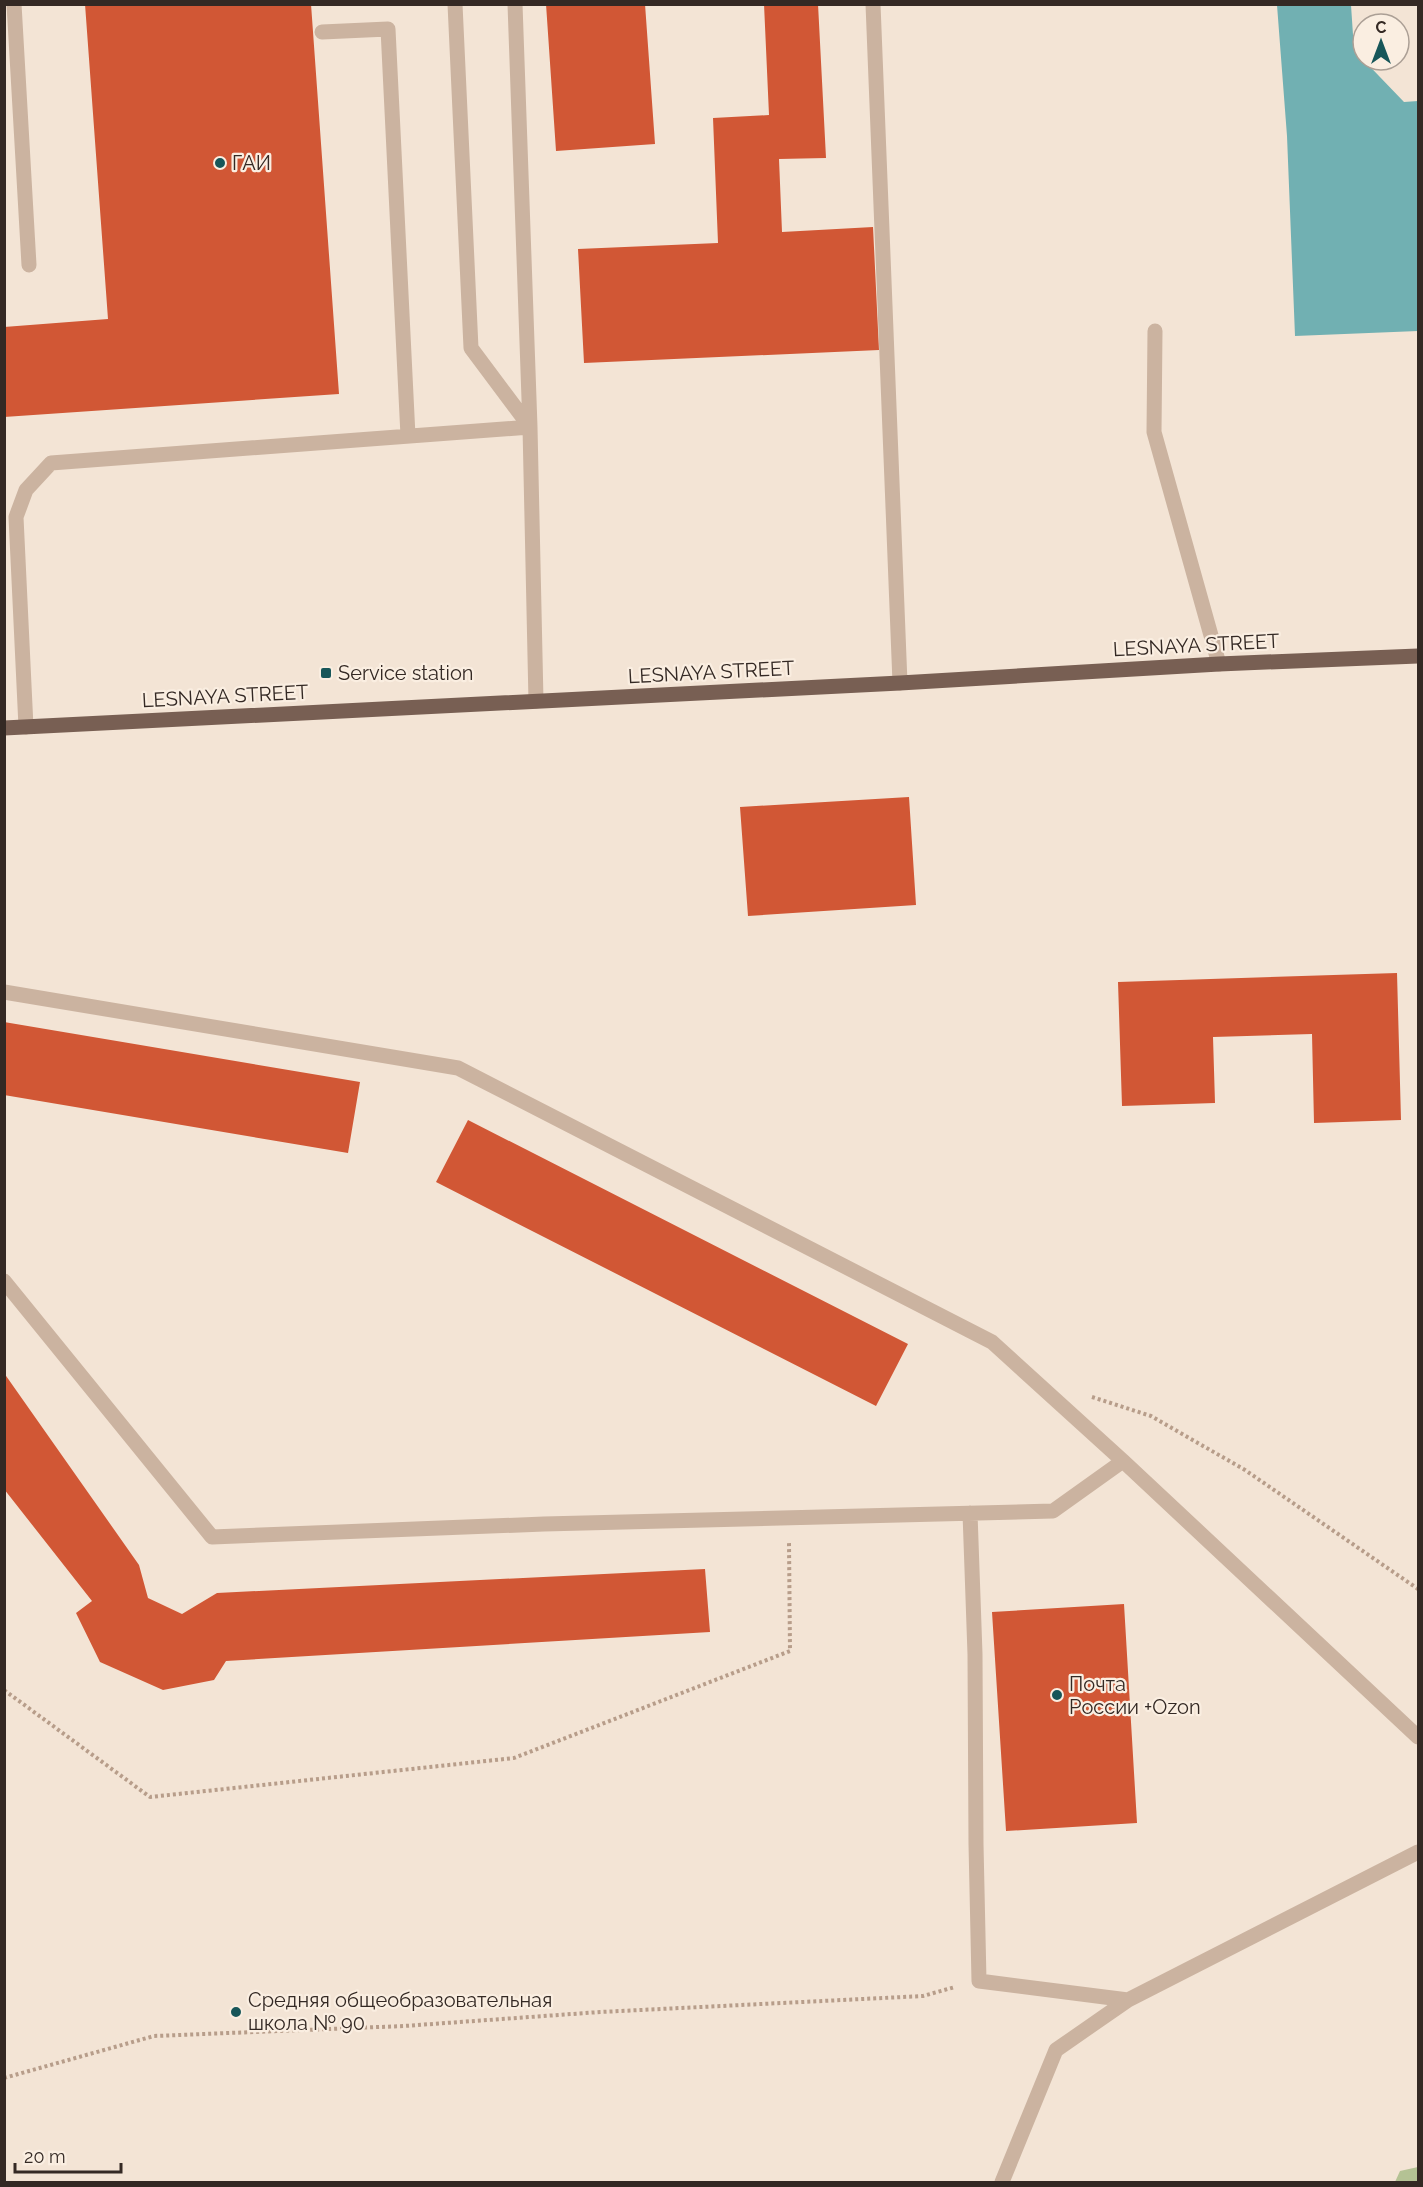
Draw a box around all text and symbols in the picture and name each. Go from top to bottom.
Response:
north arrow [1351,12,1411,72]
text: С [1376,18,1387,37]
place label: ГАИ [232,151,271,175]
marker: ГАИ [213,156,227,170]
street label: LESNAYA STREET [1112,629,1280,661]
street label: LESNAYA STREET [627,656,795,688]
place label: Service station [338,661,473,685]
marker: Service station [319,666,333,680]
street label: LESNAYA STREET [141,680,309,712]
place label: Почта России +Ozon [1069,1672,1201,1719]
marker: Почта России +Ozon [1050,1688,1064,1702]
place label: Средняя общеобразовательная школа № 90 [248,1988,552,2035]
marker: Средняя общеобразовательная школа № 90 [229,2005,243,2019]
scale bar [15,2136,122,2174]
text: 20 m [24,2146,66,2167]

